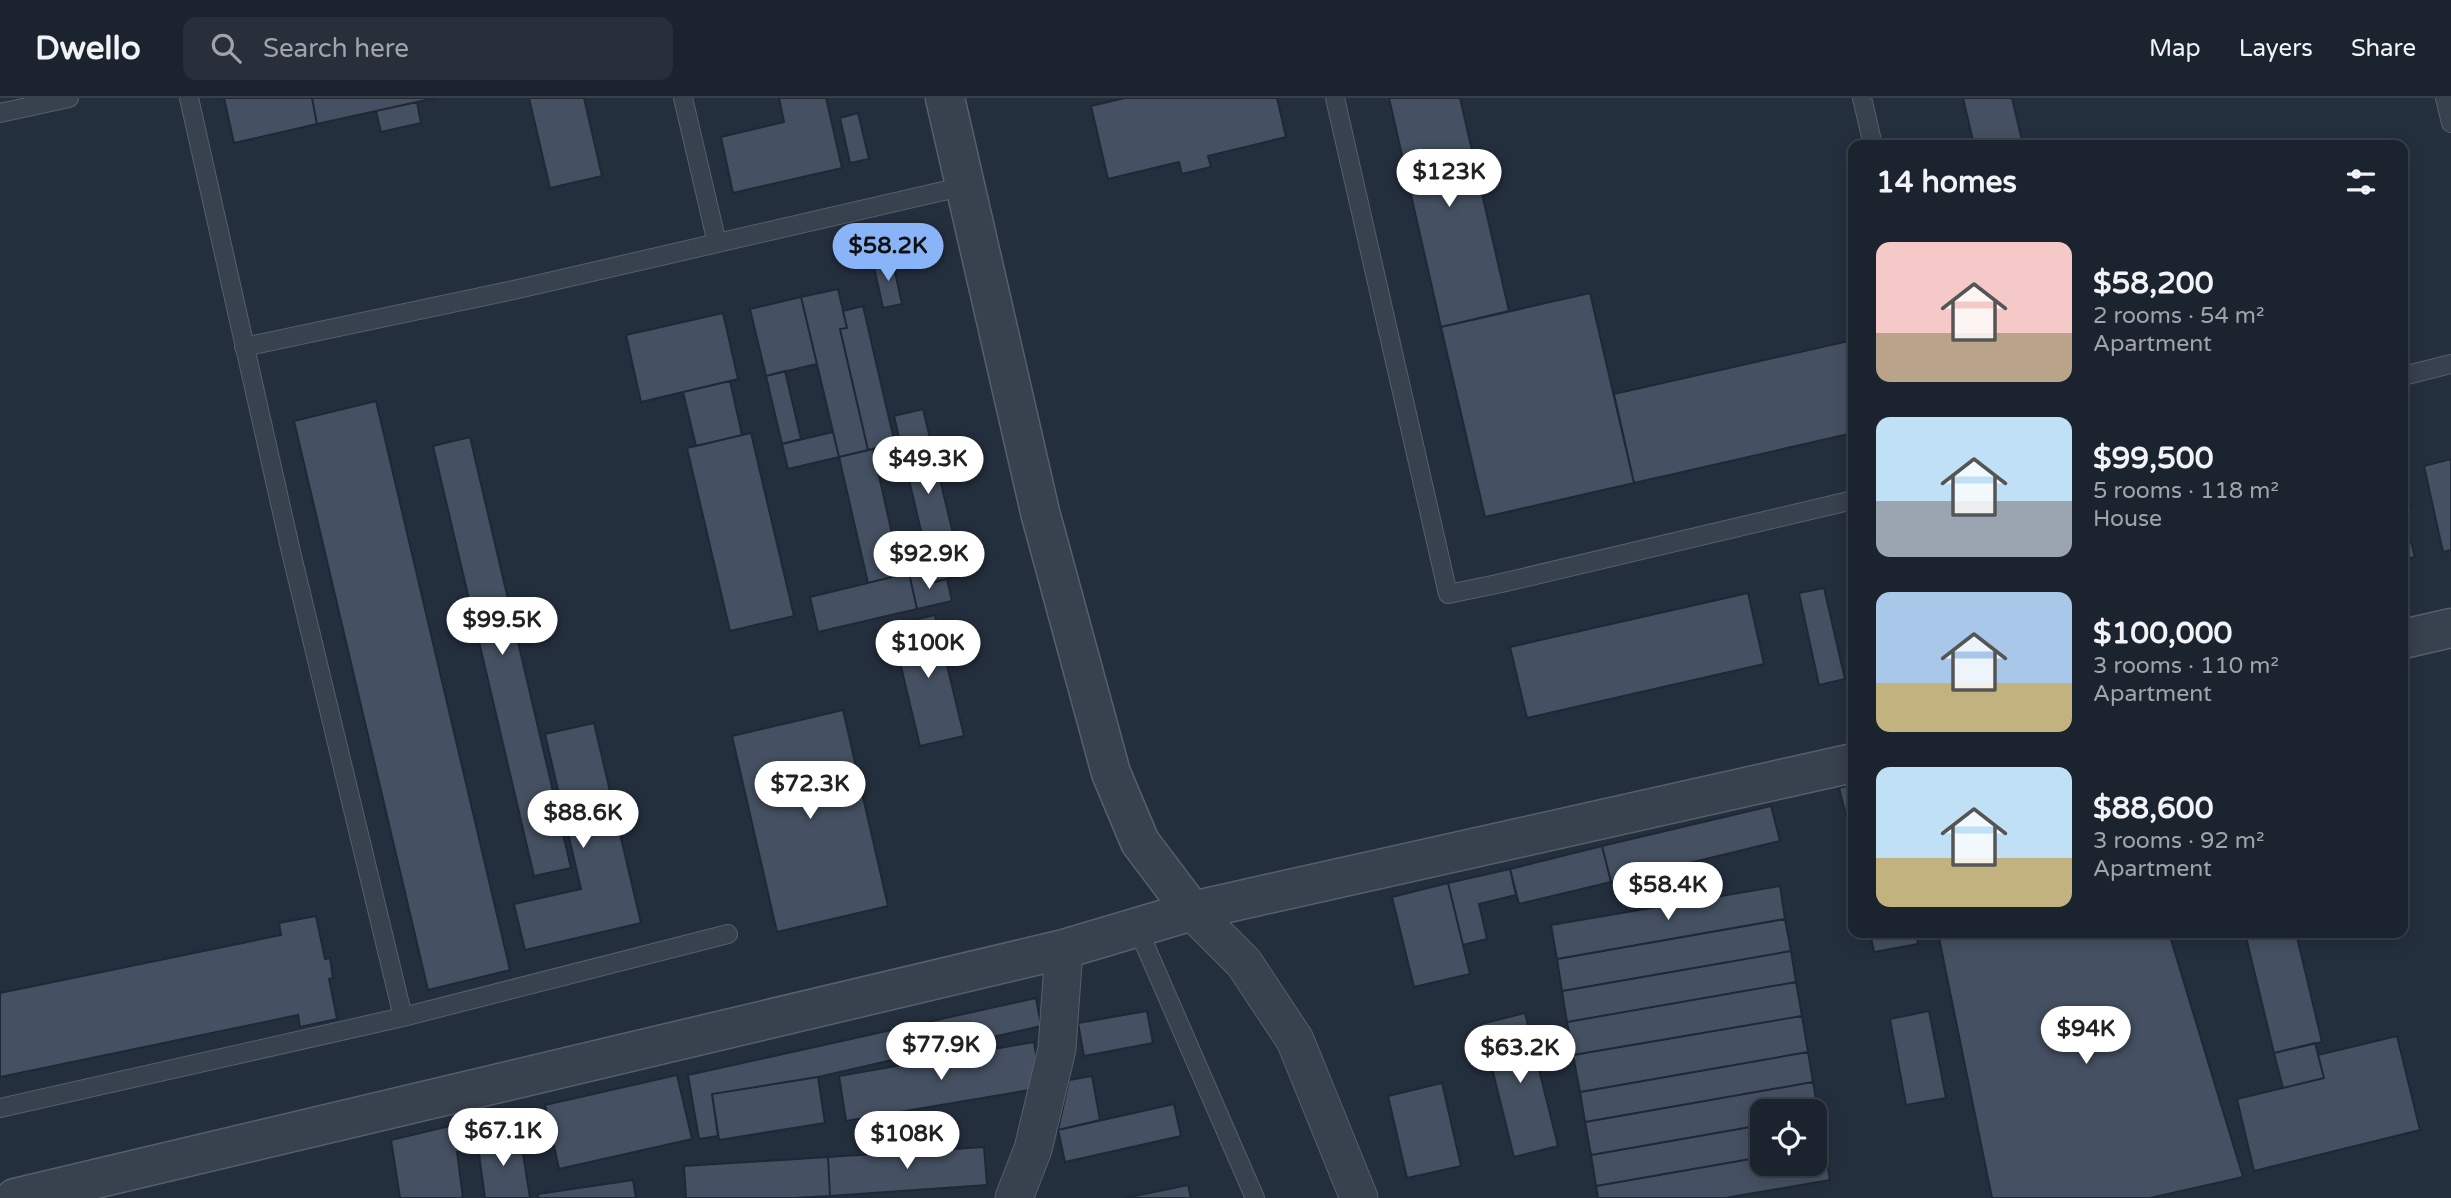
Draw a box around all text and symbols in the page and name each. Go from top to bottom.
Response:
search box [183,17,673,80]
text: Dwello [35,29,141,68]
icon: search [207,29,245,67]
text: Search here [263,33,409,64]
text: Map [2149,34,2201,63]
text: Layers [2239,34,2313,63]
text: Share [2351,34,2416,63]
pin: $123K [1400,150,1498,209]
text: $123K [1413,158,1485,186]
icon: filters [2342,163,2380,201]
text: 14 homes [1876,164,2017,201]
pin: $58.2K [831,223,945,283]
text: $58.2K [849,232,927,260]
text: $58,200 [2093,265,2213,302]
icon: home [1932,270,2016,354]
text: 2 rooms · 54 m² [2093,302,2264,330]
text: Apartment [2093,330,2212,358]
pin: $49.3K [871,436,985,496]
text: $99,500 [2093,440,2213,477]
text: $49.3K [889,445,967,473]
icon: home [1932,445,2016,529]
text: 5 rooms · 118 m² [2093,477,2279,505]
text: House [2093,505,2162,533]
pin: $92.9K [872,532,986,591]
text: $92.9K [890,540,968,568]
pin: $99.5K [445,598,559,657]
text: $99.5K [463,606,541,634]
text: $100,000 [2093,615,2232,652]
pin: $100K [879,620,977,680]
icon: home [1932,620,2016,704]
text: $100K [892,629,964,657]
text: 3 rooms · 110 m² [2093,652,2279,680]
text: Apartment [2093,680,2212,708]
pin: $72.3K [753,762,867,821]
text: $72.3K [771,770,849,798]
pin: $88.6K [526,790,640,850]
text: $88,600 [2093,790,2213,827]
icon: home [1932,795,2016,879]
text: $88.6K [544,799,622,827]
text: 3 rooms · 92 m² [2093,827,2264,855]
text: Apartment [2093,855,2212,883]
pin: $58.4K [1611,862,1725,922]
text: $58.4K [1629,871,1707,899]
pin: $94K [2045,1006,2127,1066]
text: $94K [2057,1015,2115,1043]
pin: $77.9K [884,1023,998,1082]
pin: $63.2K [1463,1026,1577,1085]
text: $77.9K [902,1031,980,1059]
text: $63.2K [1481,1034,1559,1062]
map controls [1750,1099,1827,1176]
button: locate [1750,1099,1827,1176]
pin: $67.1K [446,1108,560,1168]
pin: $108K [858,1112,956,1171]
text: $67.1K [464,1117,542,1145]
text: $108K [871,1120,943,1148]

